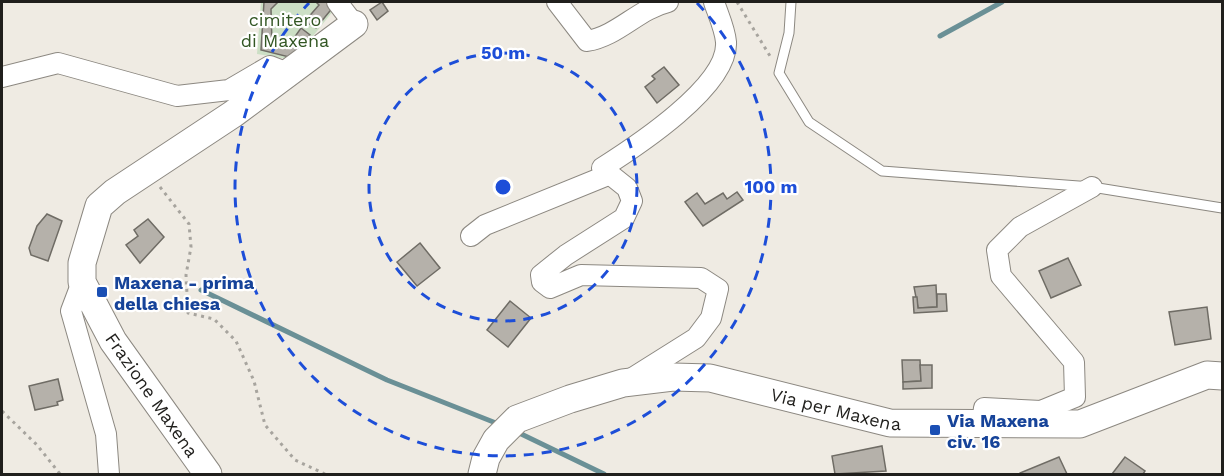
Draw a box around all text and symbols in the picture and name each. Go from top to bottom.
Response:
park label: cimitero di Maxena [241,9,329,51]
text: 50 m [481,42,525,63]
text: 100 m [744,176,798,197]
centre of rings [493,177,513,197]
place label: Maxena - prima della chiesa [114,272,255,314]
marker: Maxena - prima della chiesa [95,285,109,299]
street label: Frazione Maxena [101,329,203,461]
street label: Via per Maxena [769,383,901,434]
place label: Via Maxena civ. 16 [947,410,1049,452]
marker: Via Maxena civ. 16 [928,423,942,437]

